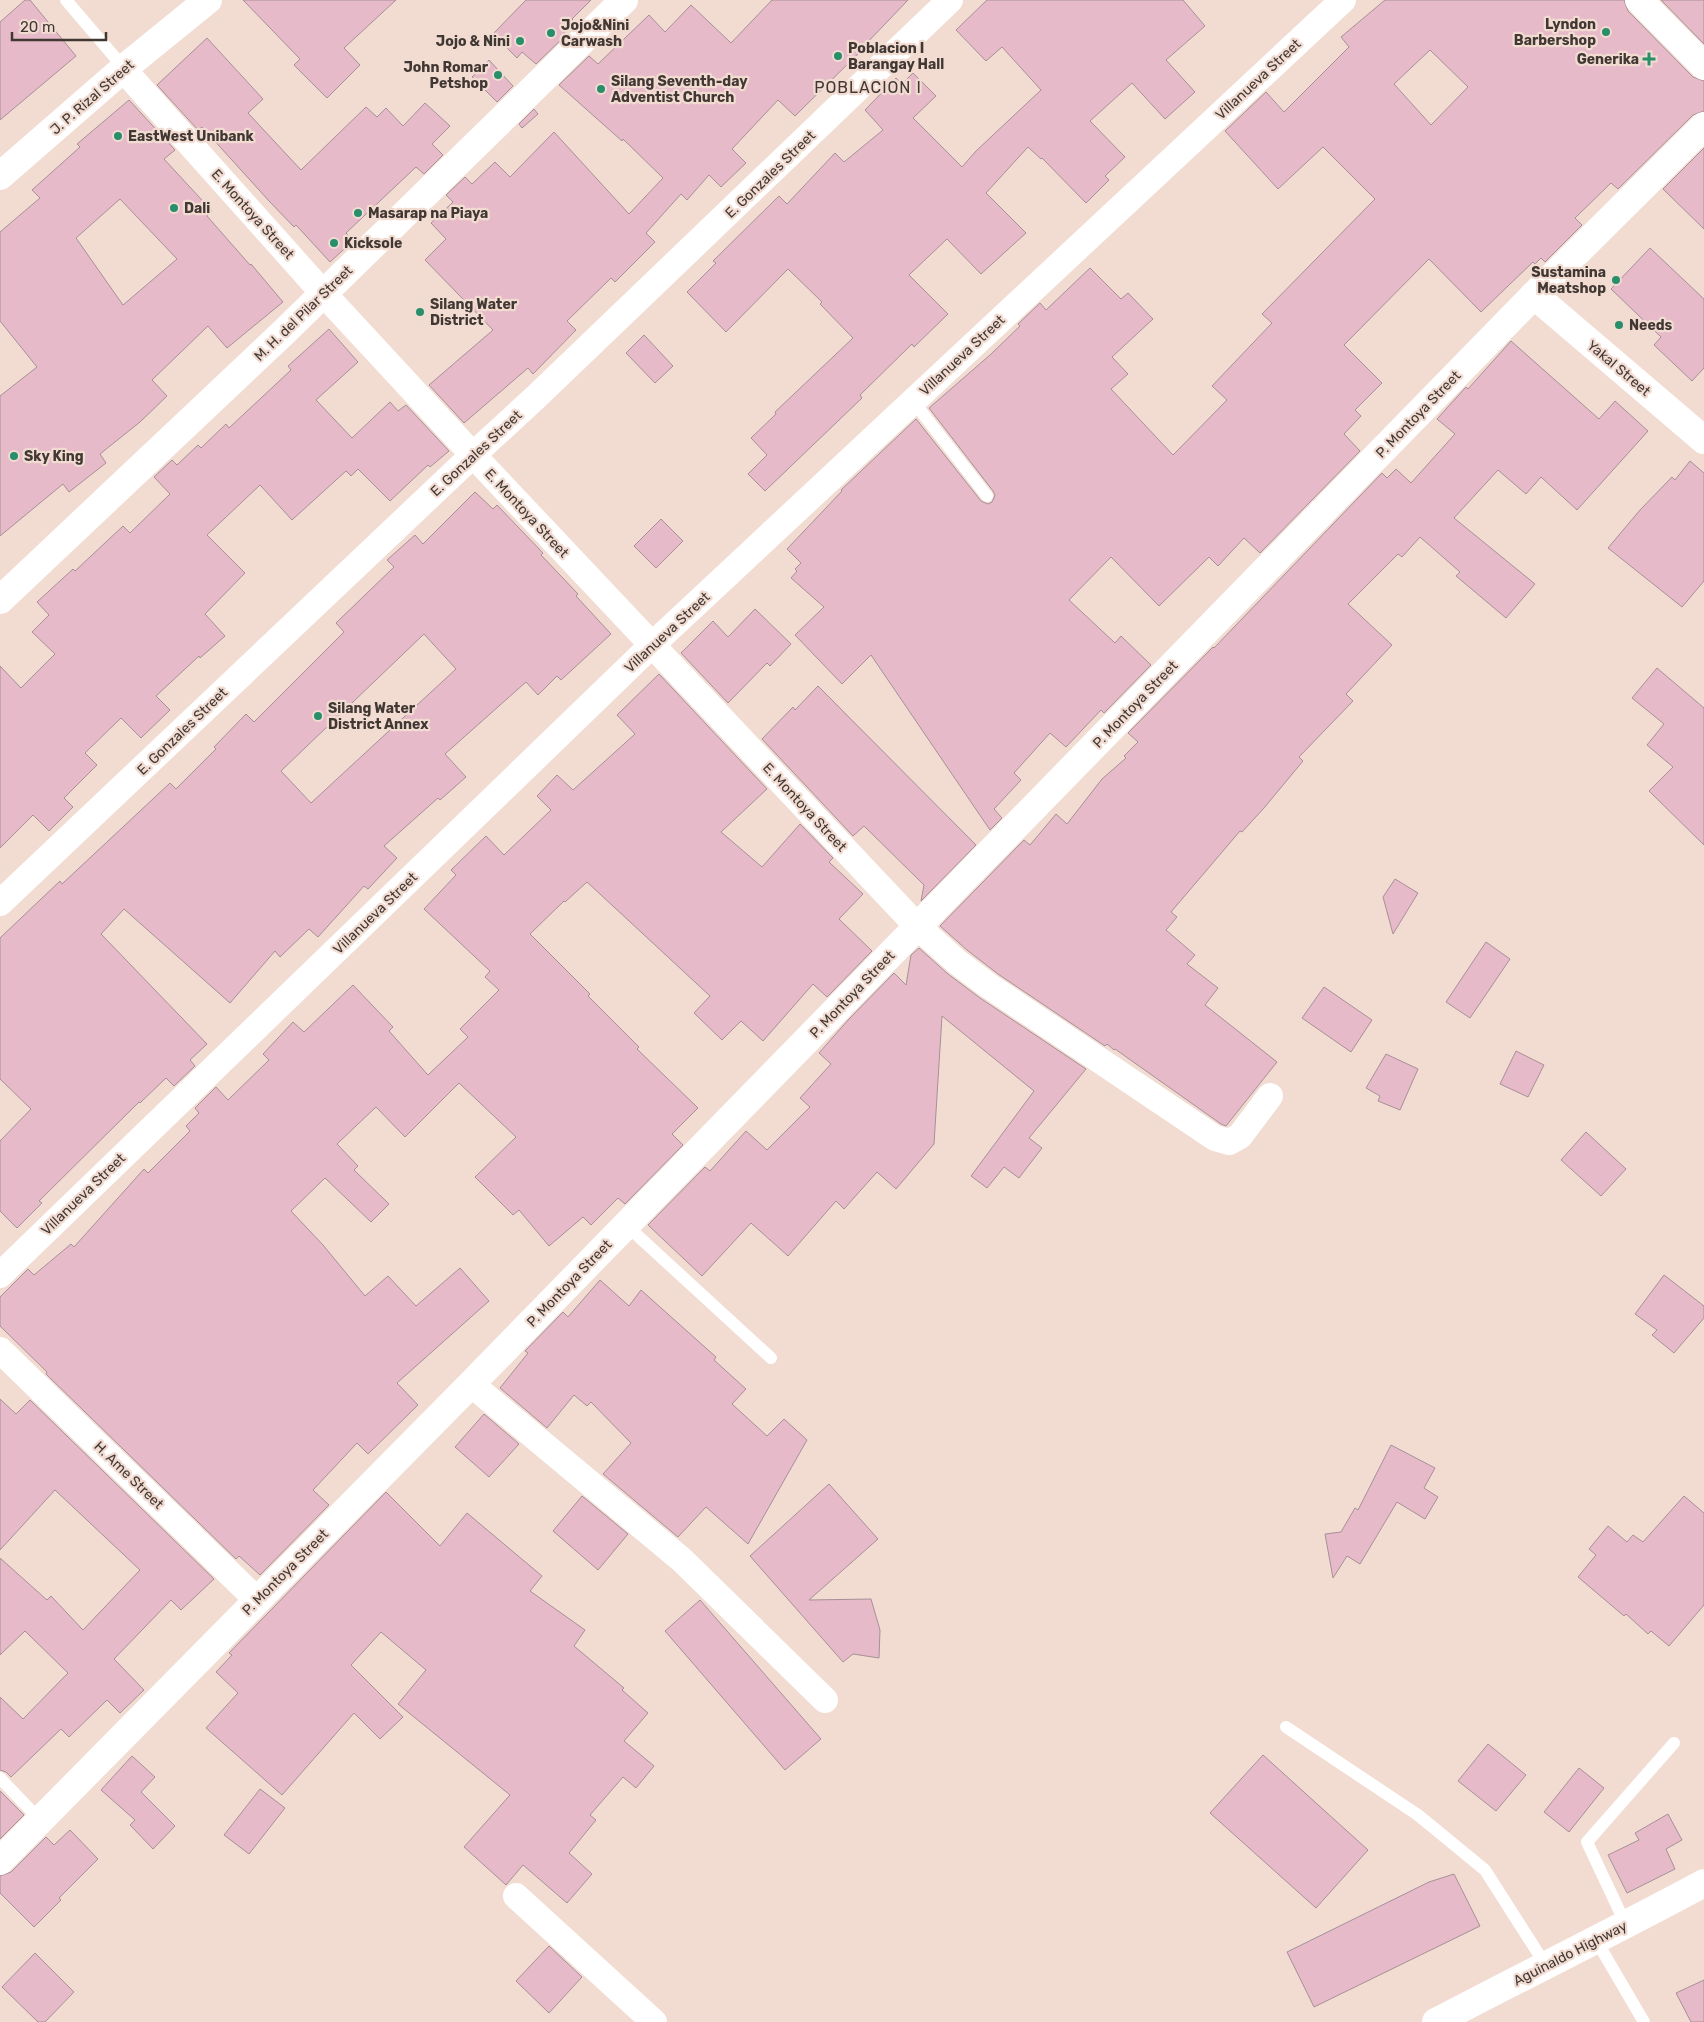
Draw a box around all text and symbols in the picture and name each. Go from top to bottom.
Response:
scale bar [12,10,106,42]
place label: Lyndon Barbershop [1514,16,1596,49]
place label: Jojo&Nini Carwash [561,17,629,50]
text: 20 m [20,18,55,36]
marker: Lyndon Barbershop [1600,26,1612,38]
marker: Jojo&Nini Carwash [545,27,557,39]
place label: Jojo & Nini [436,33,510,50]
marker: Jojo & Nini [514,35,526,47]
street label: Villanueva Street [1212,35,1305,123]
place label: Poblacion I Barangay Hall [848,40,944,73]
marker: Poblacion I Barangay Hall [832,50,844,62]
place label: Generika [1577,51,1639,68]
marker: Generika [1643,53,1655,65]
street label: J. P. Rizal Street [47,56,138,138]
place label: John Romar Petshop [403,59,489,92]
marker: John Romar Petshop [492,69,504,81]
place label: Silang Seventh-day Adventist Church [611,73,748,106]
district label: POBLACION I [814,78,922,97]
marker: Silang Seventh-day Adventist Church [595,83,607,95]
street label: E. Gonzales Street [722,127,819,222]
place label: EastWest Unibank [128,128,255,145]
marker: EastWest Unibank [112,130,124,142]
street label: E. Montoya Street [208,166,298,263]
place label: Dali [184,200,210,217]
marker: Dali [168,202,180,214]
place label: Masarap na Piaya [368,205,488,222]
marker: Masarap na Piaya [352,207,364,219]
place label: Kicksole [344,235,402,252]
marker: Kicksole [328,237,340,249]
street label: M. H. del Pilar Street [251,262,356,365]
place label: Sustamina Meatshop [1531,264,1606,297]
marker: Sustamina Meatshop [1610,274,1622,286]
place label: Silang Water District [430,296,518,329]
marker: Silang Water District [414,306,426,318]
street label: Villanueva Street [916,311,1009,399]
place label: Needs [1629,317,1673,334]
marker: Needs [1613,319,1625,331]
street label: Yakal Street [1584,337,1654,400]
street label: P. Montoya Street [1372,367,1465,462]
street label: E. Gonzales Street [427,406,526,500]
place label: Sky King [24,448,84,465]
marker: Sky King [8,450,20,462]
street label: E. Montoya Street [481,465,573,562]
street label: Villanueva Street [621,588,714,676]
street label: P. Montoya Street [1089,657,1182,752]
street label: E. Gonzales Street [134,684,231,779]
place label: Silang Water District Annex [328,700,429,733]
marker: Silang Water District Annex [312,710,324,722]
street label: E. Montoya Street [759,759,851,856]
street label: Villanueva Street [330,868,421,958]
street label: P. Montoya Street [806,947,899,1042]
street label: Villanueva Street [38,1149,129,1239]
street label: P. Montoya Street [523,1236,616,1331]
street label: H. Ame Street [90,1438,167,1513]
street label: P. Montoya Street [239,1525,332,1619]
street label: Aguinaldo Highway [1511,1917,1630,1989]

